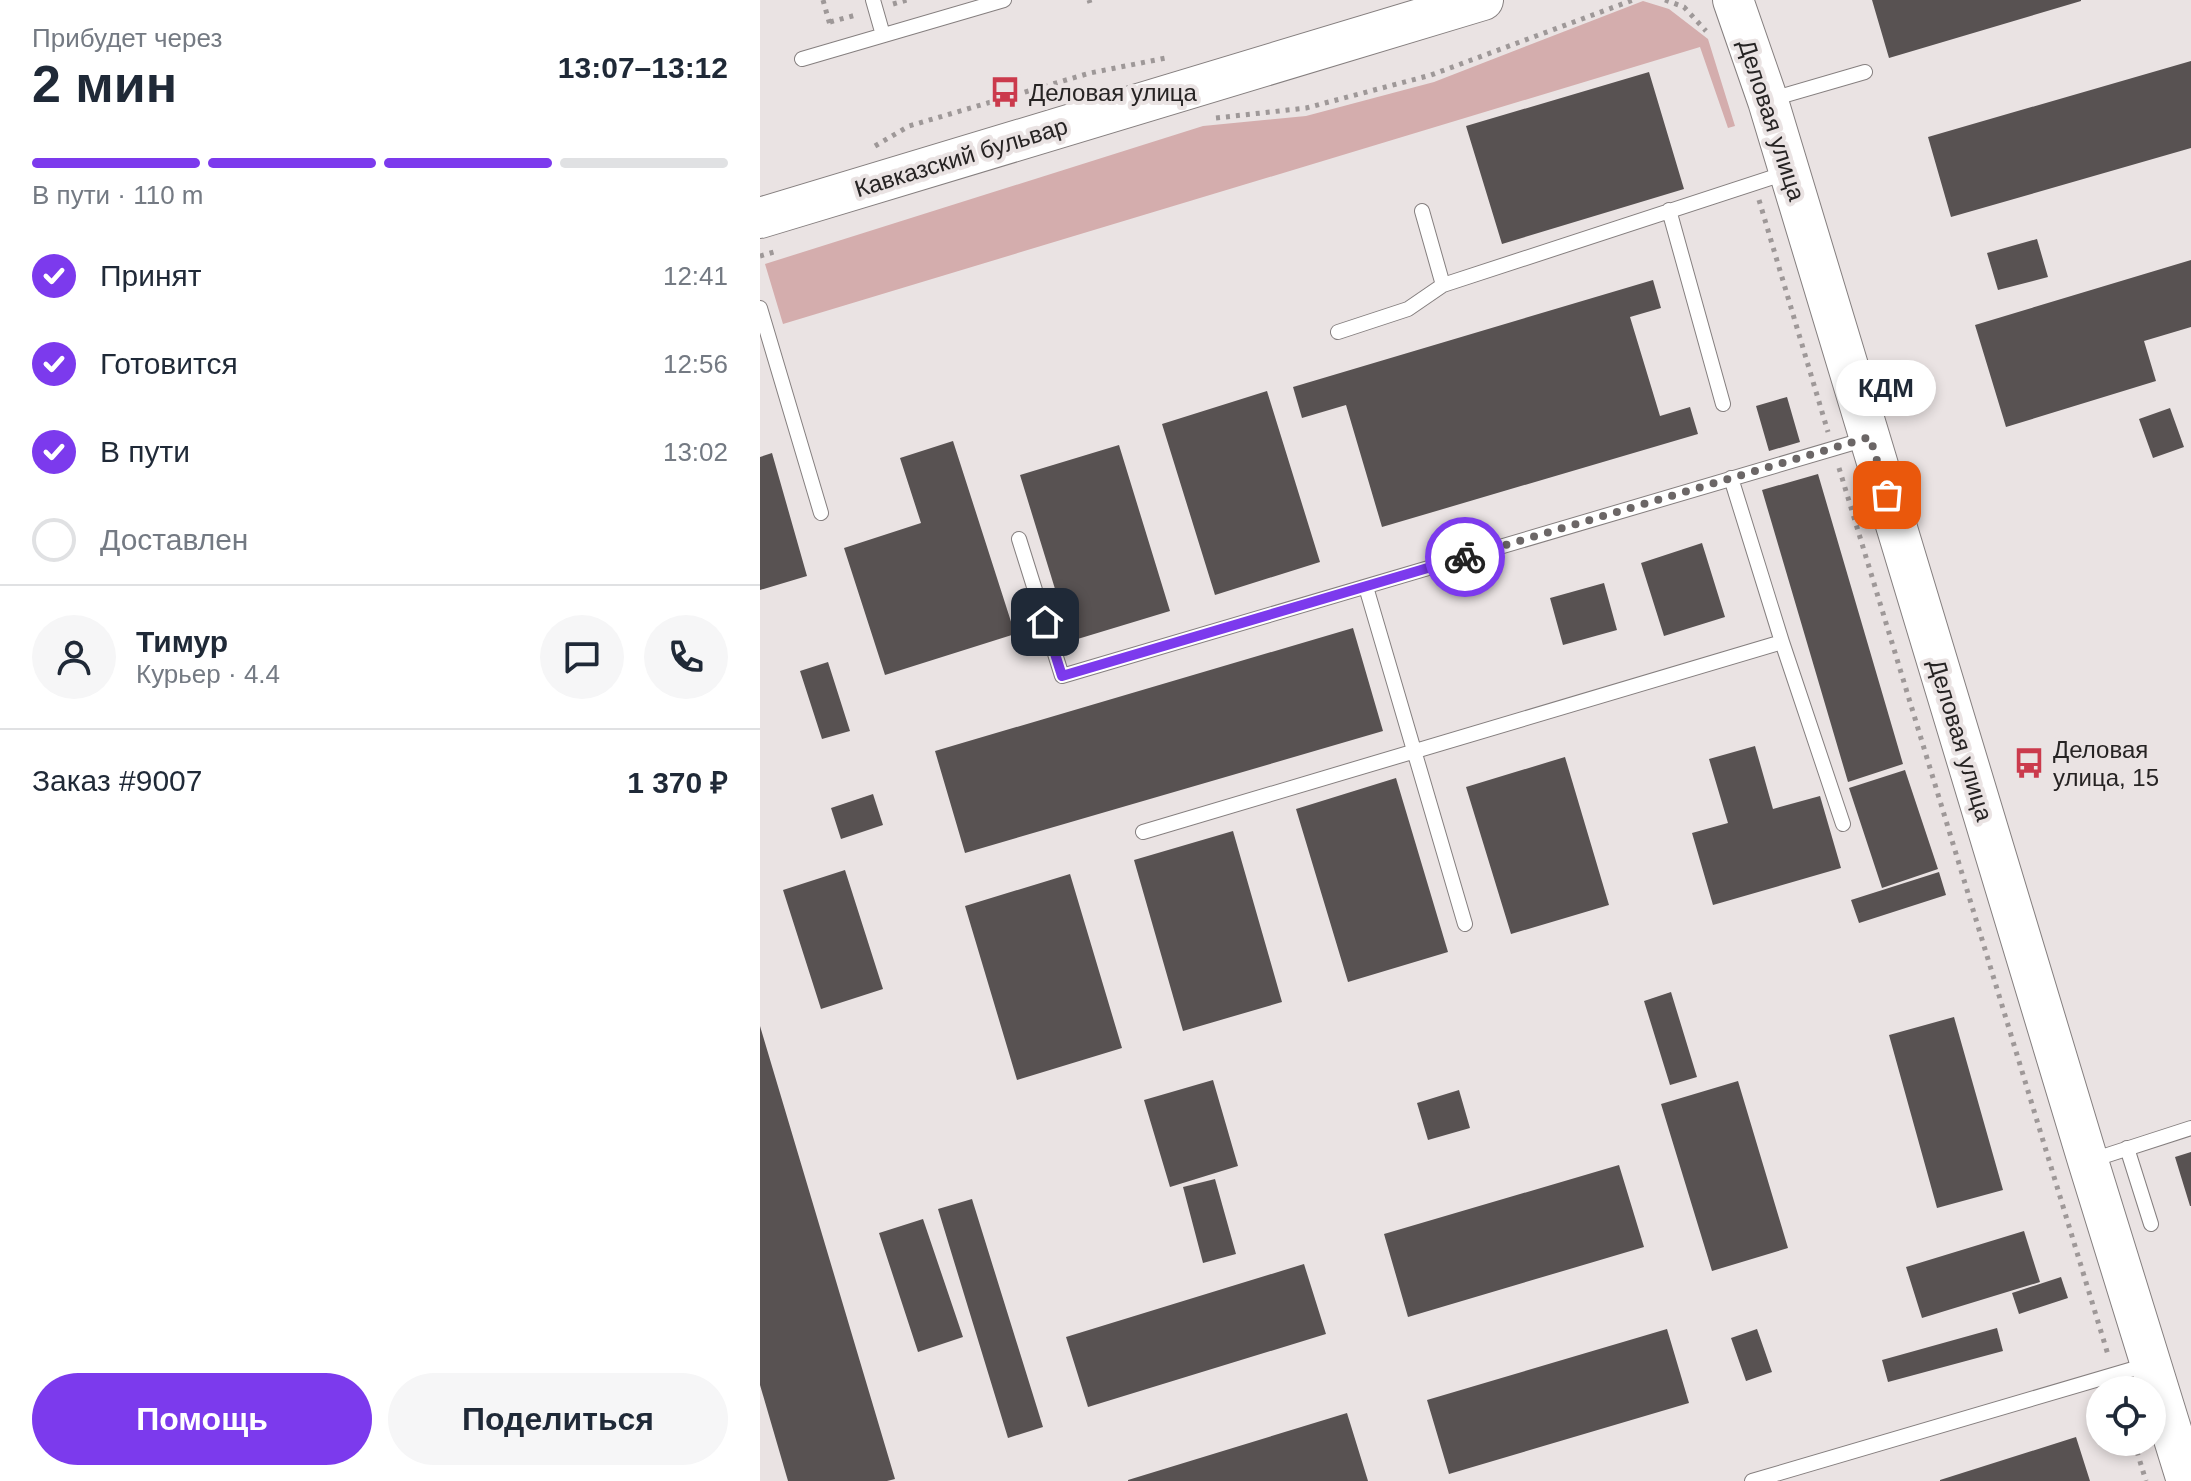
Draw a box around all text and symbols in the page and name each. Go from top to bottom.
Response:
text: Прибудет через [32,23,222,53]
street label: Деловая улица [1733,36,1811,205]
text: 13:07–13:12 [558,51,728,84]
text: 2 мин [32,55,177,113]
bus stop icon: Деловая улица [988,75,1022,109]
place label: Деловая улица [1029,79,1198,106]
street label: Кавказский бульвар [851,112,1071,202]
text: В пути · 110 m [32,180,204,210]
icon: check [32,254,76,298]
text: Принят [100,259,202,292]
text: 12:41 [663,261,728,291]
icon: check [32,342,76,386]
text: Готовится [100,347,238,380]
text: 12:56 [663,349,728,379]
callout: КДМ [1837,359,1937,415]
text: КДМ [1858,373,1914,403]
icon: check [32,430,76,474]
text: В пути [100,435,190,468]
text: 13:02 [663,437,728,467]
pin [1853,461,1921,529]
icon: bag [1865,473,1909,517]
courier [1425,517,1505,597]
text: Доставлен [100,523,248,556]
icon: bike [1443,535,1487,579]
pin [1011,588,1079,656]
icon: home [1023,600,1067,644]
button: person [32,615,116,699]
button: chat [540,615,624,699]
button: phone [644,615,728,699]
text: Тимур [136,625,228,658]
street label: Деловая улица [1924,656,1999,825]
text: Курьер · 4.4 [136,659,280,689]
place label: Деловая улица, 15 [2053,736,2159,791]
bus stop icon: Деловая улица, 15 [2012,746,2046,780]
text: Заказ #9007 [32,764,202,797]
text: 1 370 ₽ [627,766,728,799]
button: Помощь [32,1373,372,1465]
button: Поделиться [388,1373,728,1465]
map controls [2086,1376,2166,1456]
button: locate [2086,1376,2166,1456]

